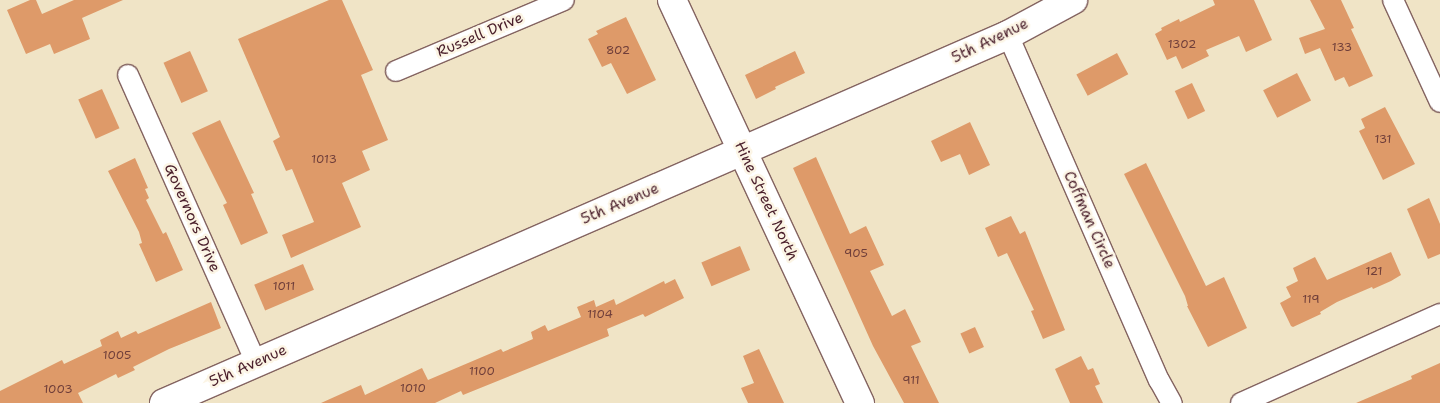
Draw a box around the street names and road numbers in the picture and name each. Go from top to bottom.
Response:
street label: Russell Drive [434,9,526,61]
street label: 5th Avenue [949,15,1031,67]
street label: Hine Street North [731,139,801,263]
street label: Governors Drive [160,161,224,275]
street label: Coffman Circle [1059,169,1119,271]
street label: 5th Avenue [578,180,662,228]
street label: 5th Avenue [206,341,290,391]

